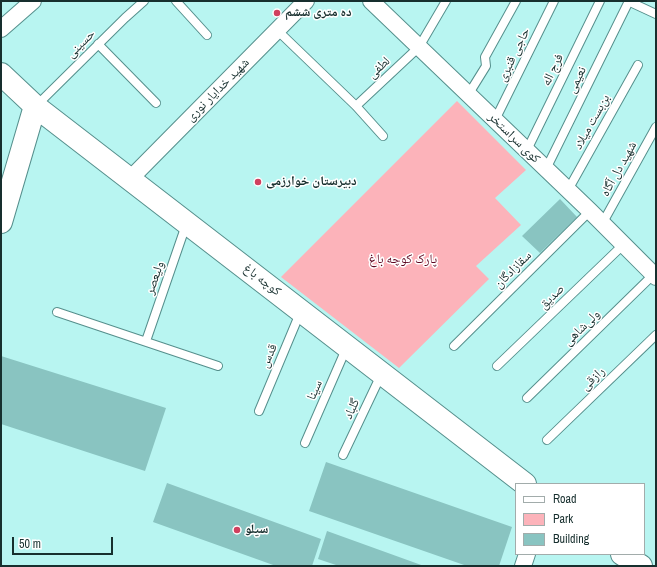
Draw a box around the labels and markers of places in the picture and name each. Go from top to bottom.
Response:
place label: ده متری ششم [285,5,352,21]
marker: ده متری ششم [272,8,282,18]
place label: دبیرستان خوارزمی [266,174,357,190]
marker: دبیرستان خوارزمی [253,177,263,187]
place label: سیلو [245,522,268,538]
marker: سیلو [232,525,242,535]

